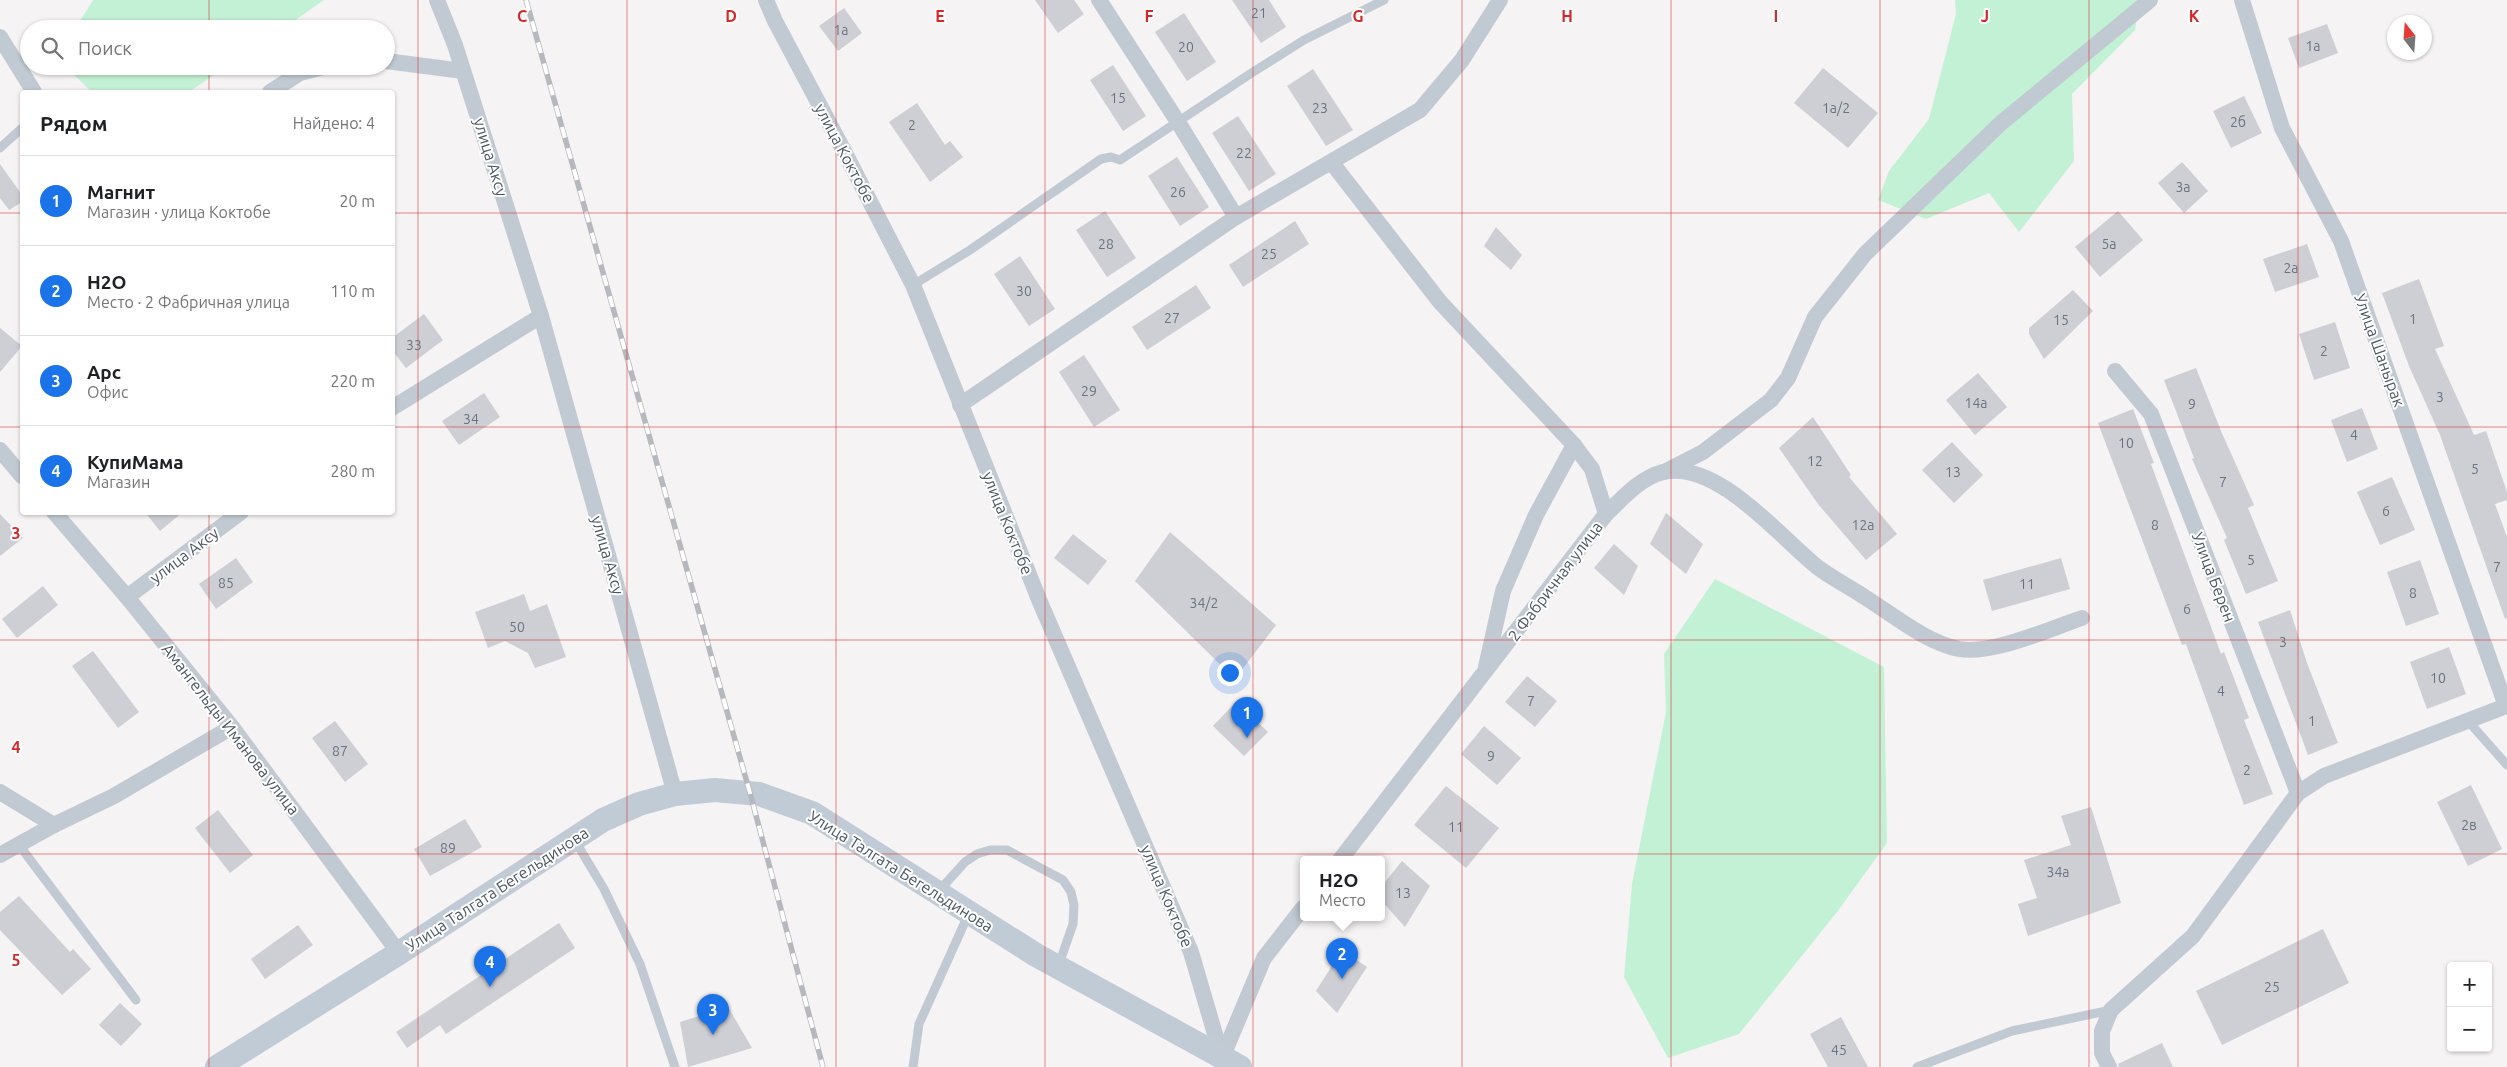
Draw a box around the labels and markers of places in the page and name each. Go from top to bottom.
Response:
pin: 1 [1231,697,1263,738]
pin: 2 [1326,938,1358,979]
pin: 4 [474,946,506,987]
pin: 3 [697,994,729,1035]

